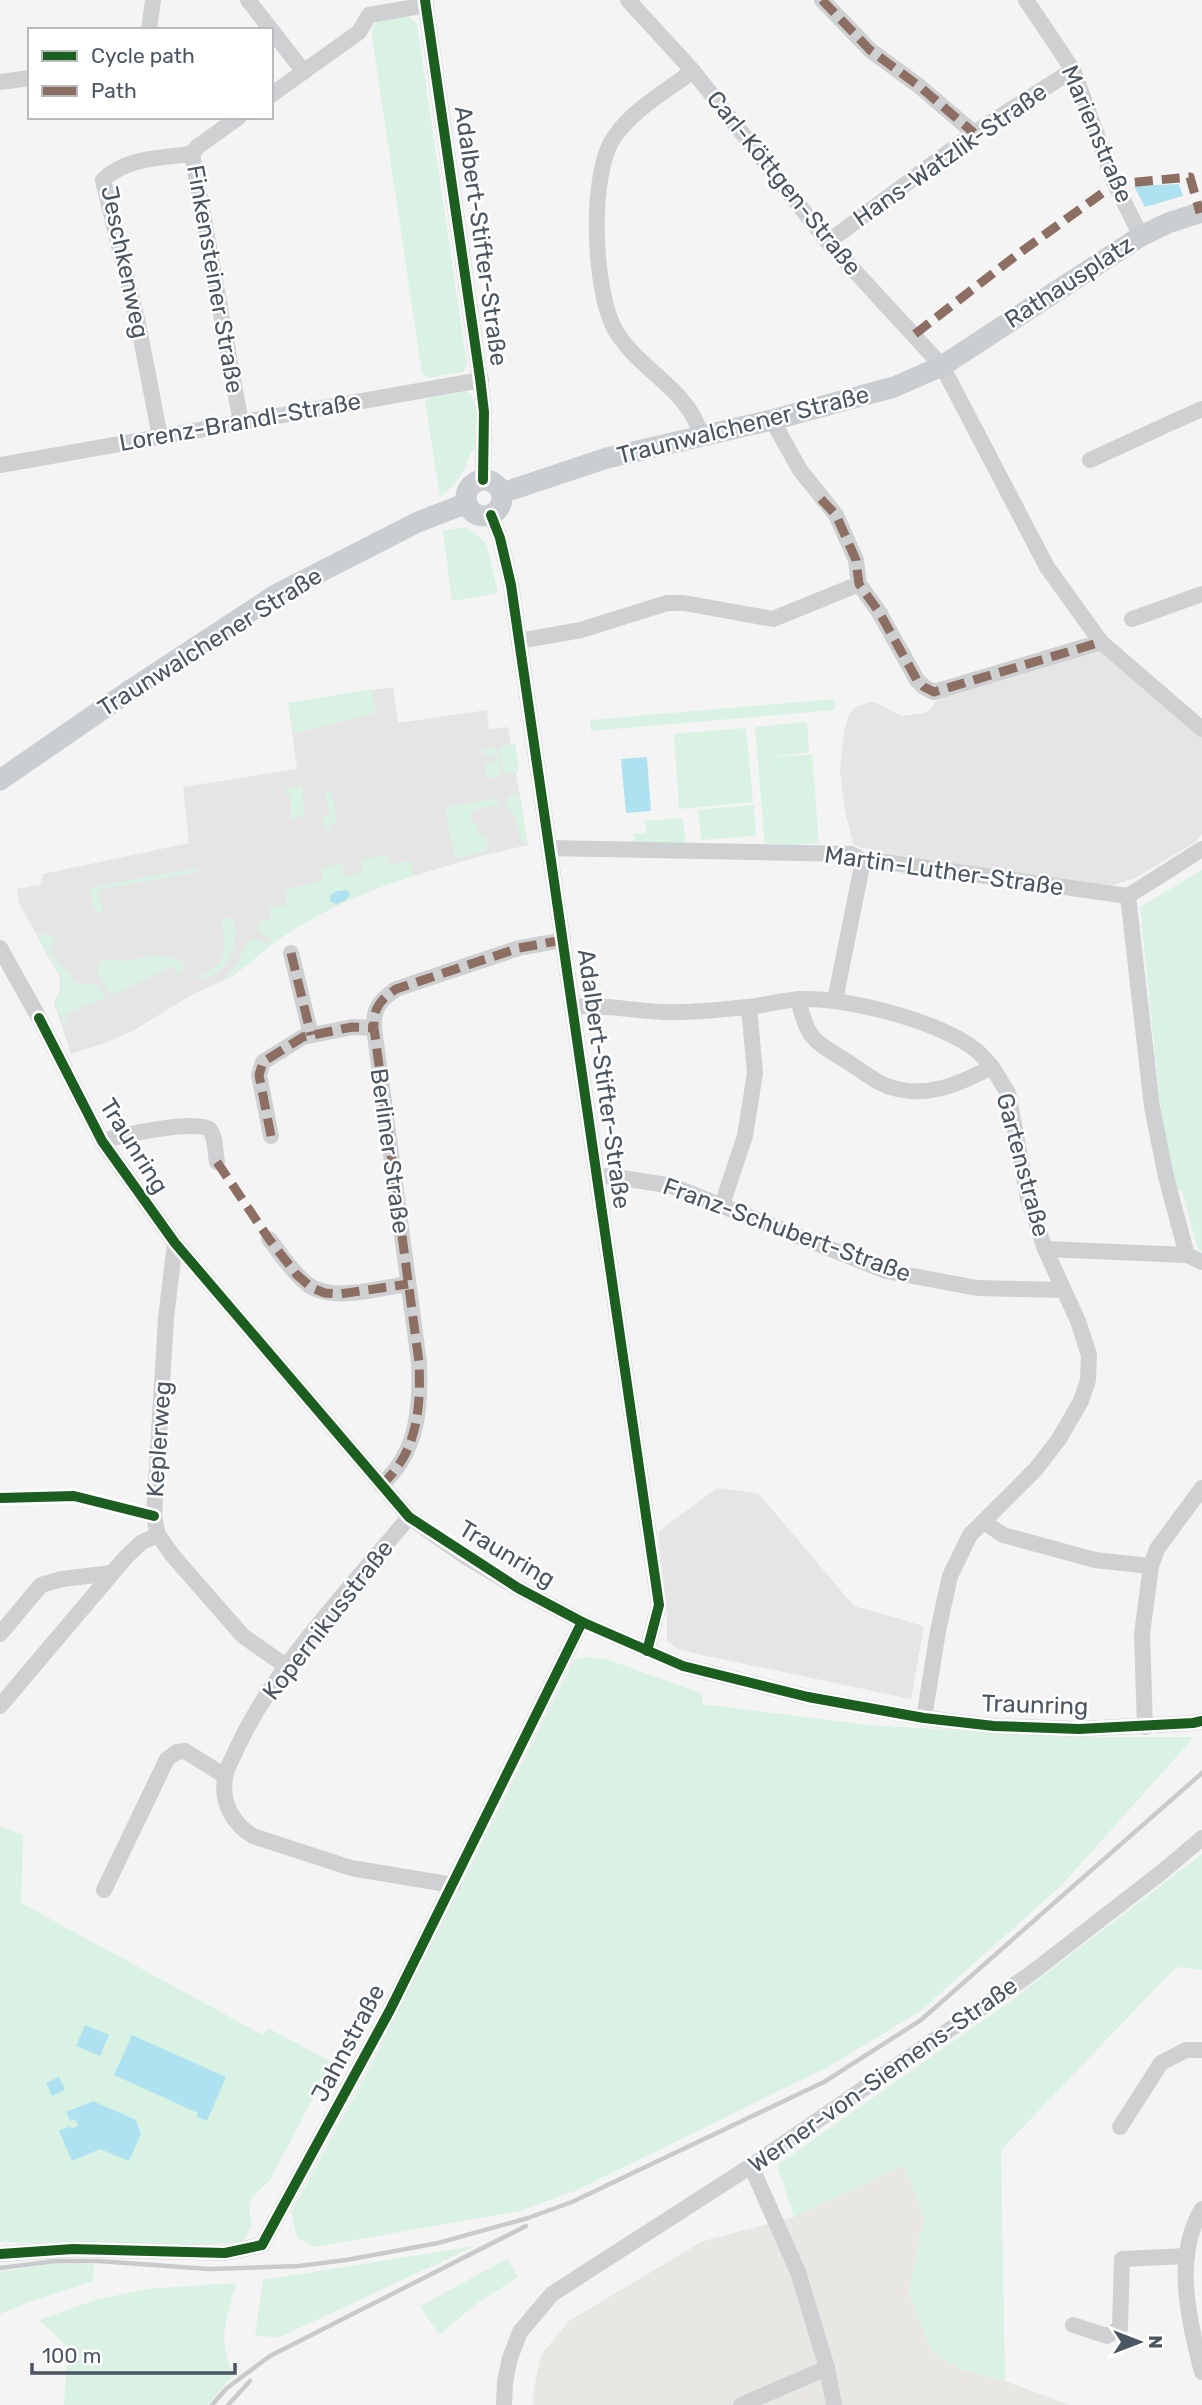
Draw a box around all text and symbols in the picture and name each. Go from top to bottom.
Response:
legend [28,28,273,119]
text: Cycle path [91,43,195,68]
street label: Marienstraße [1055,61,1139,207]
text: Path [91,78,137,103]
street label: Hans-Watzlik-Straße [848,78,1052,232]
street label: Carl-Köttgen-Straße [701,85,867,281]
street label: Adalbert-Stifter-Straße [449,104,513,368]
street label: Finkensteiner Straße [181,163,249,395]
street label: Jeschkenweg [95,183,155,341]
street label: Rathausplatz [999,230,1139,334]
street label: Traunwalchener Straße [614,380,872,470]
street label: Lorenz-Brandl-Straße [117,387,363,457]
street label: Traunwalchener Straße [93,562,327,722]
street label: Martin-Luther-Straße [823,840,1065,902]
street label: Adalbert-Stifter-Straße [572,947,636,1211]
street label: Berliner Straße [365,1066,415,1236]
street label: Gartenstraße [990,1090,1056,1240]
street label: Traunring [94,1093,174,1199]
street label: Franz-Schubert-Straße [659,1172,915,1288]
street label: Keplerweg [141,1380,177,1498]
street label: Traunring [454,1514,560,1594]
street label: Kopernikusstraße [257,1535,399,1705]
street label: Traunring [981,1689,1089,1721]
street label: Werner-von-Siemens-Straße [743,1971,1023,2179]
street label: Jahnstraße [305,1980,391,2106]
north arrow [1104,2307,1174,2377]
scale bar [32,2332,234,2376]
text: N [1144,2335,1167,2349]
text: 100 m [42,2343,101,2368]

